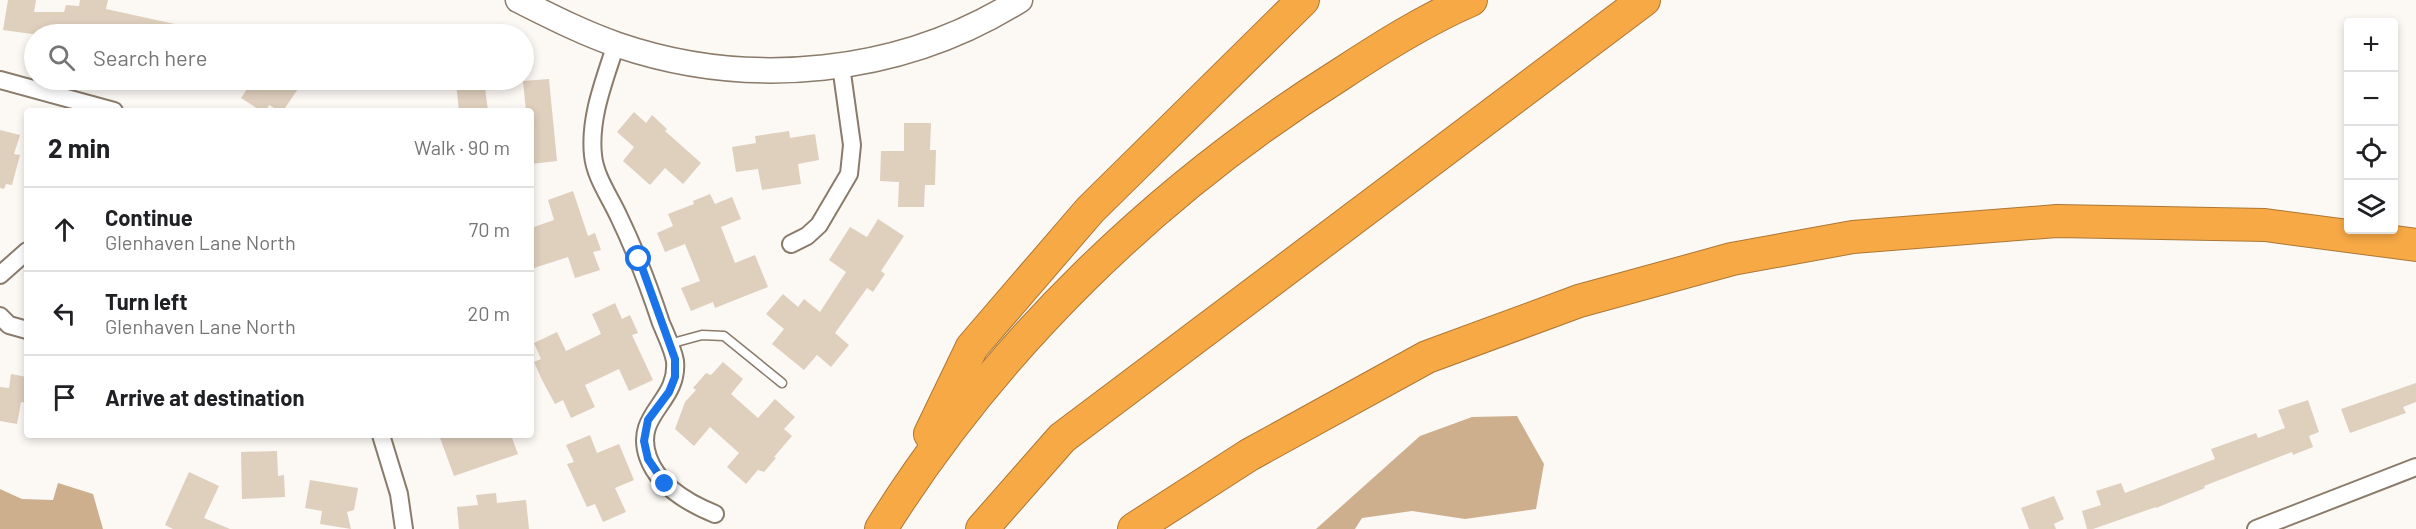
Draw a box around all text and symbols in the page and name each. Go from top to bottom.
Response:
map controls [2344,18,2398,234]
button: + [2344,18,2398,72]
search box [24,24,534,90]
icon: search [45,41,78,74]
text: Search here [93,44,207,70]
button: − [2344,72,2398,126]
button: locate [2344,126,2398,180]
text: 2 min [48,132,110,163]
text: Walk · 90 m [414,135,510,159]
button: layers [2344,180,2398,234]
text: Continue [105,204,193,230]
icon: ahead [48,213,81,246]
text: 70 m [469,217,510,241]
text: Glenhaven Lane North [105,230,296,254]
route start [625,245,651,271]
text: Turn left [105,288,188,314]
icon: left [48,297,81,330]
text: 20 m [467,301,510,325]
text: Glenhaven Lane North [105,314,296,338]
icon: arrive [48,381,81,414]
text: Arrive at destination [105,384,304,410]
route end [651,470,677,496]

